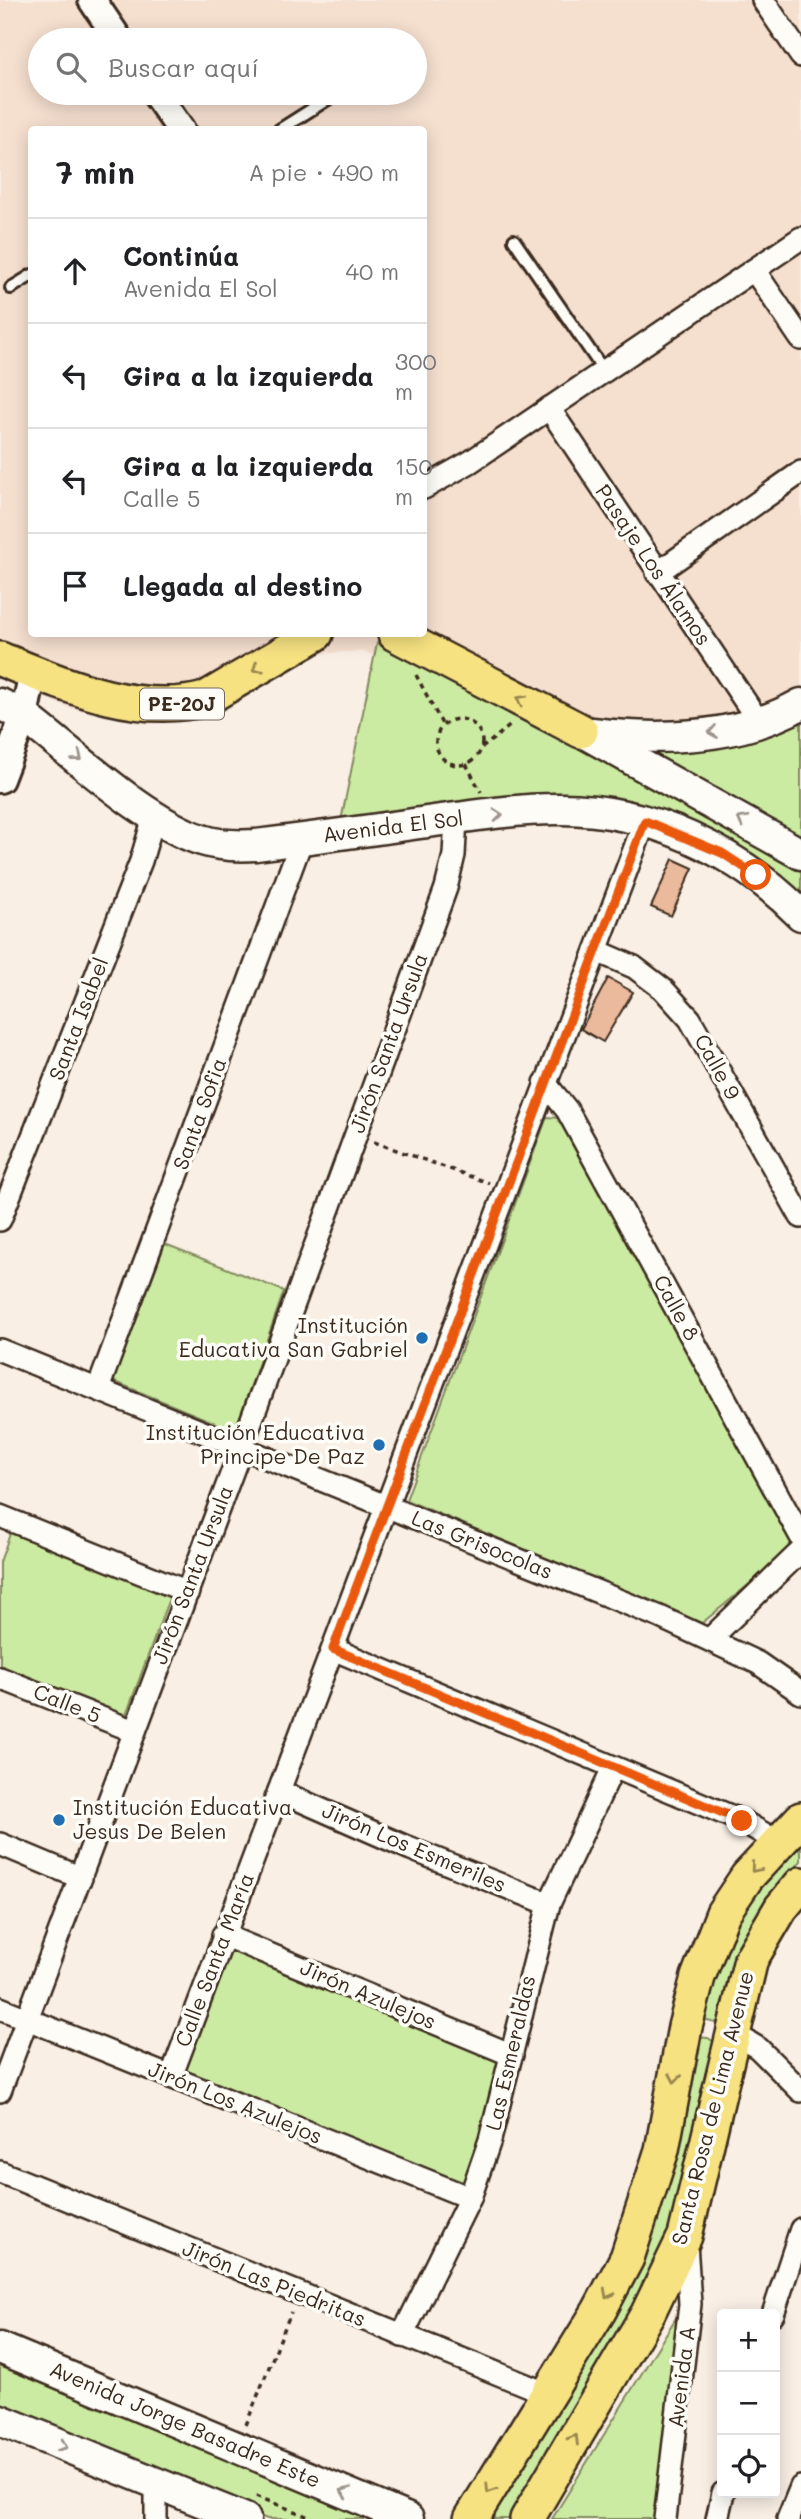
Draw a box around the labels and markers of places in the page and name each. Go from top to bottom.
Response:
place label: Institución Educativa San Gabriel [179,1311,408,1362]
marker: Institución Educativa San Gabriel [414,1330,430,1346]
place label: Institución Educativa Principe De Paz [146,1418,365,1469]
marker: Institución Educativa Principe De Paz [371,1437,387,1453]
place label: Institución Educativa Jesus De Belen [73,1793,292,1844]
marker: Institución Educativa Jesus De Belen [51,1812,67,1828]

